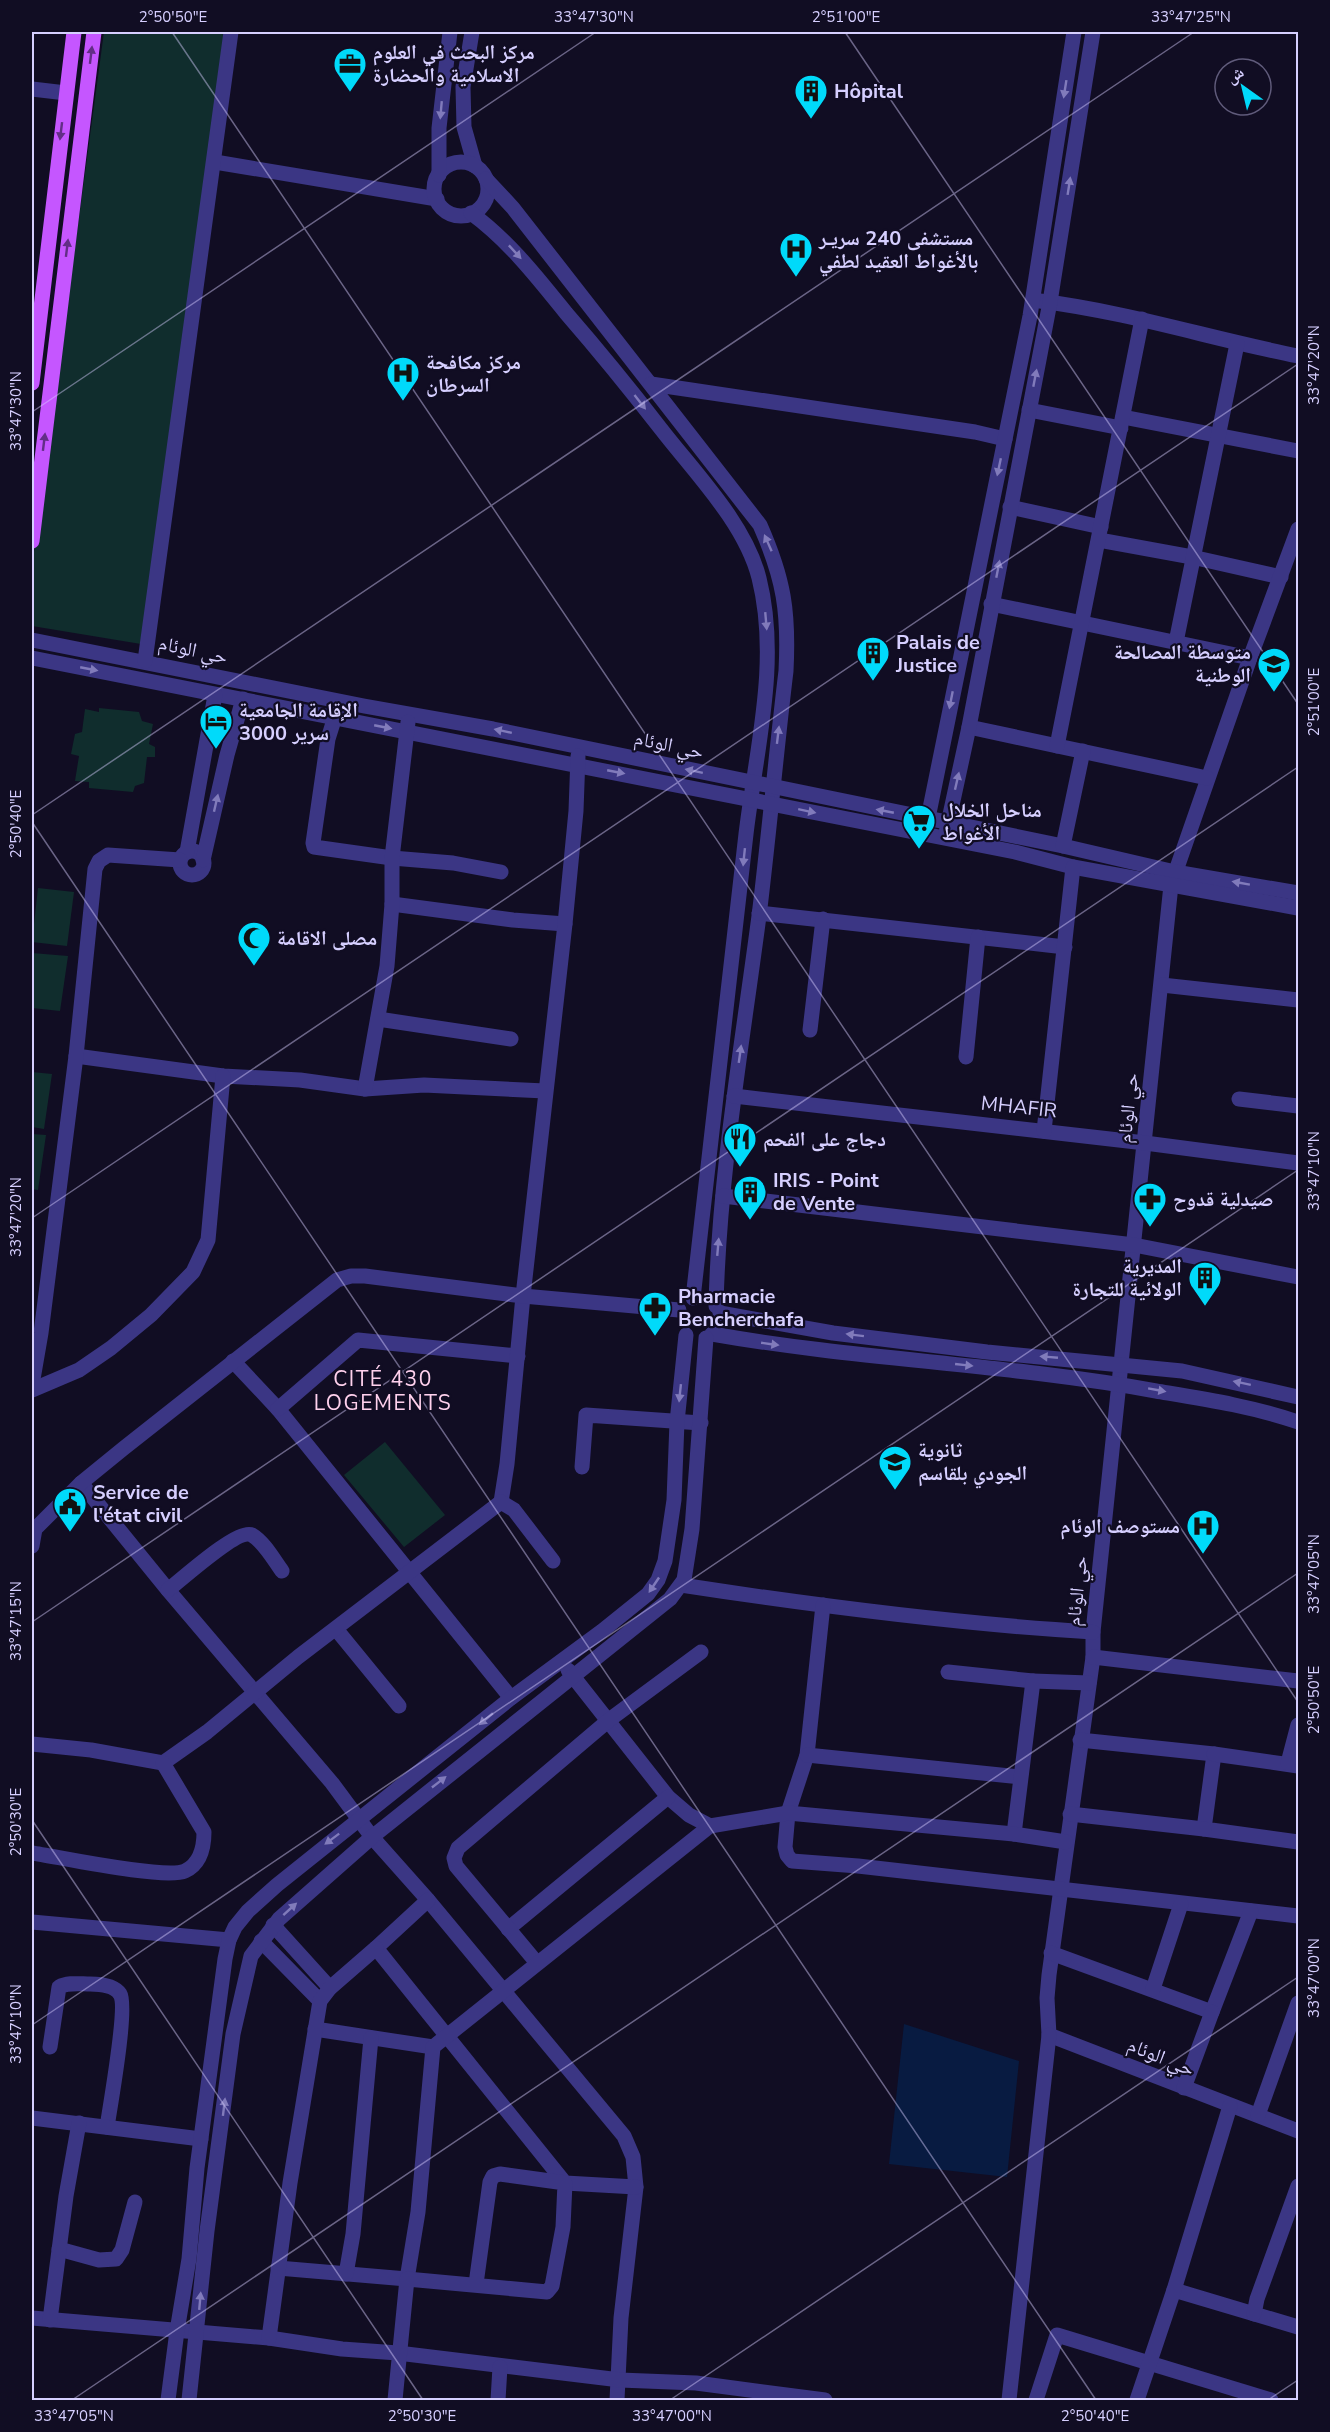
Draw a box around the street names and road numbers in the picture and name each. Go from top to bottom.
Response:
street label: حي الوئام [155,629,230,673]
street label: حي الوئام [631,724,706,768]
street label: حي الوئام [1111,1071,1147,1145]
street label: MHAFIR [980,1090,1058,1124]
street label: حي الوئام [1060,1554,1096,1628]
street label: حي الوئام [1123,2031,1199,2085]

